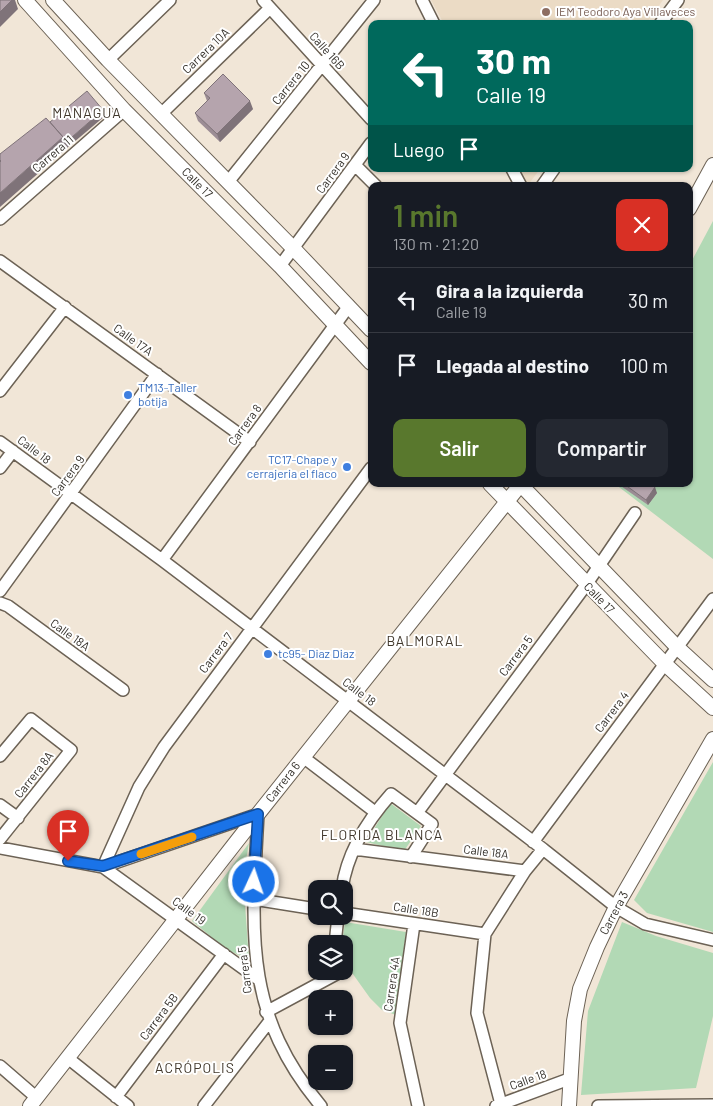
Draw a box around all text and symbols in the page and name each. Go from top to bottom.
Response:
place label: IEM Teodoro Aya Villaveces [556,4,696,18]
marker: IEM Teodoro Aya Villaveces [540,6,552,18]
street label: Carrera 10A [179,25,232,76]
street label: Calle 16B [307,29,348,72]
text: 30 m [476,39,551,81]
icon: left [393,40,458,105]
street label: Carrera 10 [268,58,312,107]
text: Calle 19 [476,81,546,107]
district label: MANAGUA [52,104,122,121]
street label: Carrera 11 [29,132,76,175]
icon: arrive [455,135,483,163]
text: Luego [393,138,445,161]
street label: Carrera 9 [313,149,352,196]
street label: Calle 17 [179,164,216,201]
text: 1 min [393,197,458,233]
button: close [616,199,668,251]
text: 130 m · 21:20 [393,234,479,253]
text: Gira a la izquierda [436,279,584,302]
icon: left [393,286,421,314]
text: 30 m [628,289,668,312]
text: Calle 19 [436,302,487,321]
street label: Calle 17A [111,320,156,358]
icon: arrive [393,351,421,379]
text: Llegada al destino [436,354,589,377]
text: 100 m [620,354,668,377]
place label: TM13-Taller botija [138,380,198,408]
marker: TM13-Taller botija [122,389,134,401]
street label: Carrera 8 [225,401,264,448]
button: Salir [393,419,526,477]
button: Compartir [536,419,668,477]
street label: Calle 18 [15,432,54,466]
street label: Carrera 9 [48,452,87,499]
place label: TC17-Chape y cerrajeria el flaco [247,452,337,480]
marker: TC17-Chape y cerrajeria el flaco [341,461,353,473]
street label: Calle 17 [582,579,618,616]
street label: Calle 18A [48,615,93,653]
street label: Carrera 7 [195,629,235,675]
district label: BALMORAL [386,632,464,649]
street label: Carrera 5 [495,632,535,679]
place label: tc95- Diaz Diaz [278,646,354,660]
marker: tc95- Diaz Diaz [262,648,274,660]
street label: Calle 18 [340,674,379,708]
street label: Carrera 4 [591,688,631,735]
street label: Carrera 8A [11,748,56,800]
street label: Carrera 6 [262,758,302,804]
pin [47,810,89,861]
icon: arrive [54,817,82,845]
district label: FLORIDA BLANCA [321,826,443,843]
street label: Calle 18A [463,841,510,861]
position arrow [227,855,279,907]
map controls [308,880,353,1090]
button: search [308,880,353,925]
street label: Carrera 3 [596,888,630,937]
street label: Calle 19 [170,893,209,927]
street label: Calle 18B [393,899,440,919]
button: layers [308,935,353,980]
street label: Carrera 5 [234,946,254,995]
street label: Carrera 4A [380,956,402,1012]
street label: Carrera 5B [136,990,180,1043]
button: + [308,990,353,1035]
button: − [308,1045,353,1090]
district label: ACRÓPOLIS [155,1059,235,1076]
street label: Calle 18 [507,1066,548,1092]

